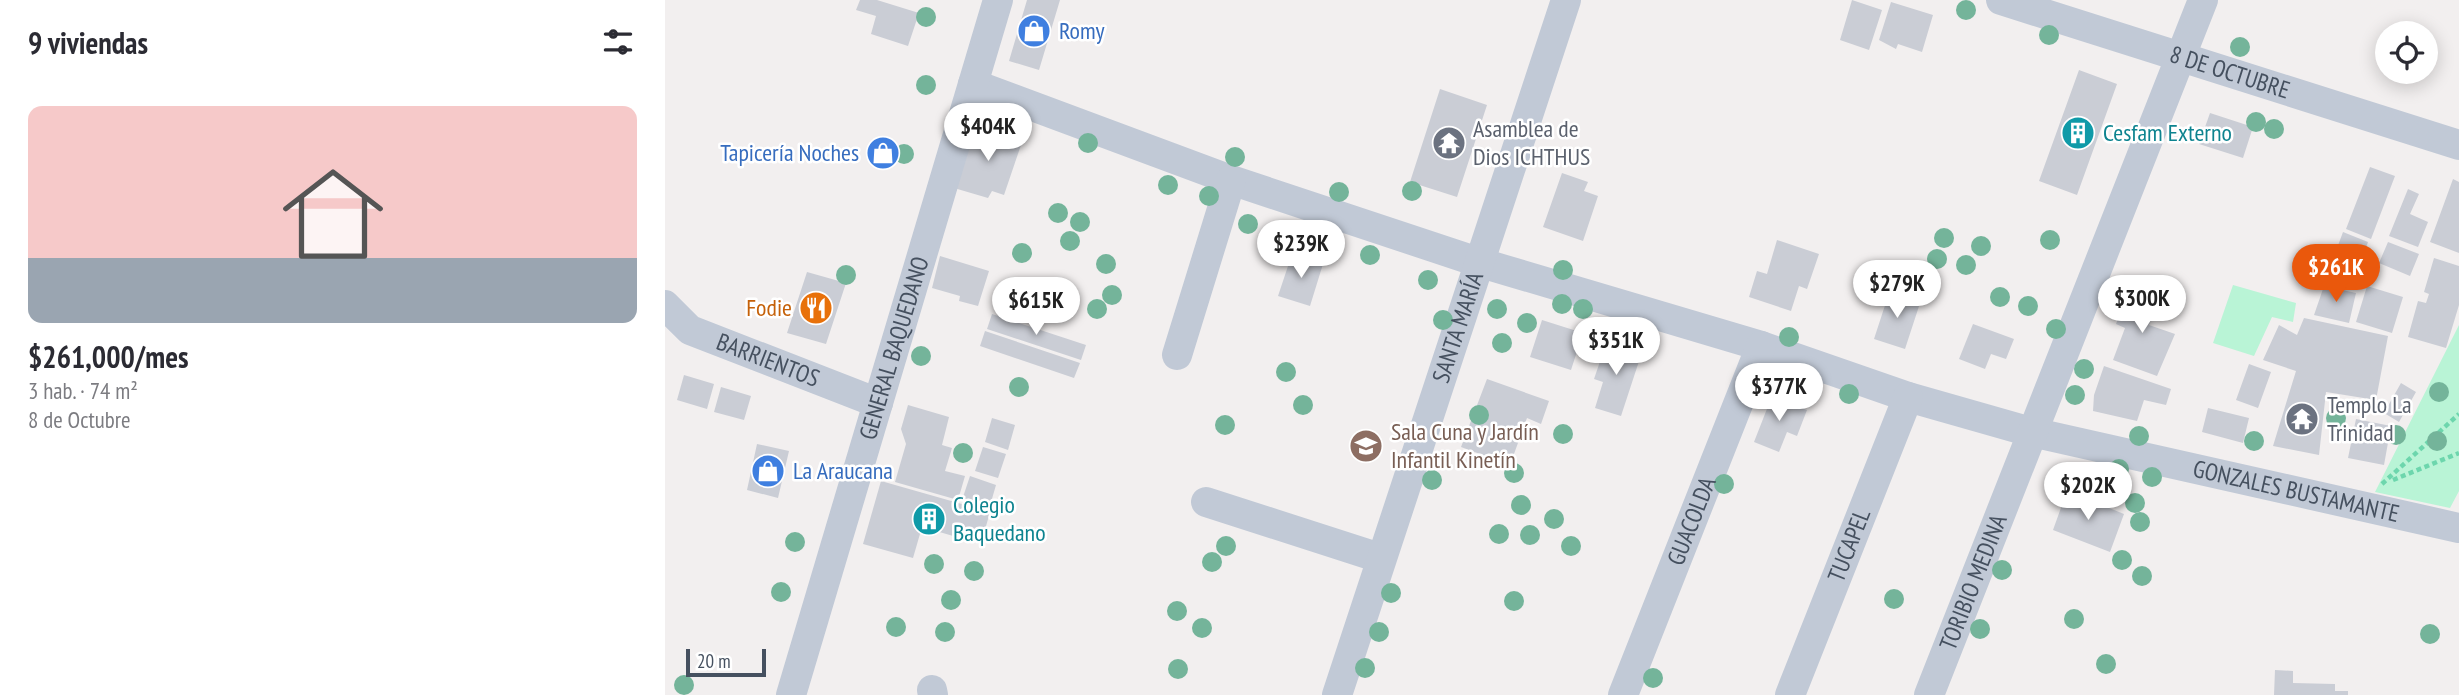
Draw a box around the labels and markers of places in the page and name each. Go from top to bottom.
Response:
shop icon: Romy [1015,12,1053,50]
place label: Romy [1059,15,1105,46]
pin: $404K [939,104,1037,163]
place label: Asamblea de Dios ICHTHUS [1473,113,1590,172]
building icon: Cesfam Externo [2059,114,2097,152]
place label: Cesfam Externo [2103,117,2232,148]
temple icon: Asamblea de Dios ICHTHUS [1430,124,1468,162]
shop icon: Tapicería Noches [864,134,902,172]
place label: Tapicería Noches [720,137,859,168]
pin: $239K [1252,220,1350,280]
pin: $261K [2287,244,2385,304]
pin: $279K [1848,260,1946,320]
pin: $300K [2093,276,2191,335]
pin: $615K [987,278,1085,337]
restaurant icon: Fodie [797,289,835,327]
place label: Fodie [746,292,792,323]
pin: $351K [1567,318,1665,377]
pin: $377K [1730,364,1828,423]
place label: Templo La Trinidad [2327,389,2412,448]
temple icon: Templo La Trinidad [2283,400,2321,438]
place label: Sala Cuna y Jardín Infantil Kinetín [1391,416,1539,475]
school or university icon: Sala Cuna y Jardín Infantil Kinetín [1347,427,1385,465]
shop icon: La Araucana [749,452,787,490]
place label: La Araucana [793,455,893,486]
pin: $202K [2039,462,2137,522]
place label: Colegio Baquedano [953,489,1046,548]
building icon: Colegio Baquedano [910,500,948,538]

